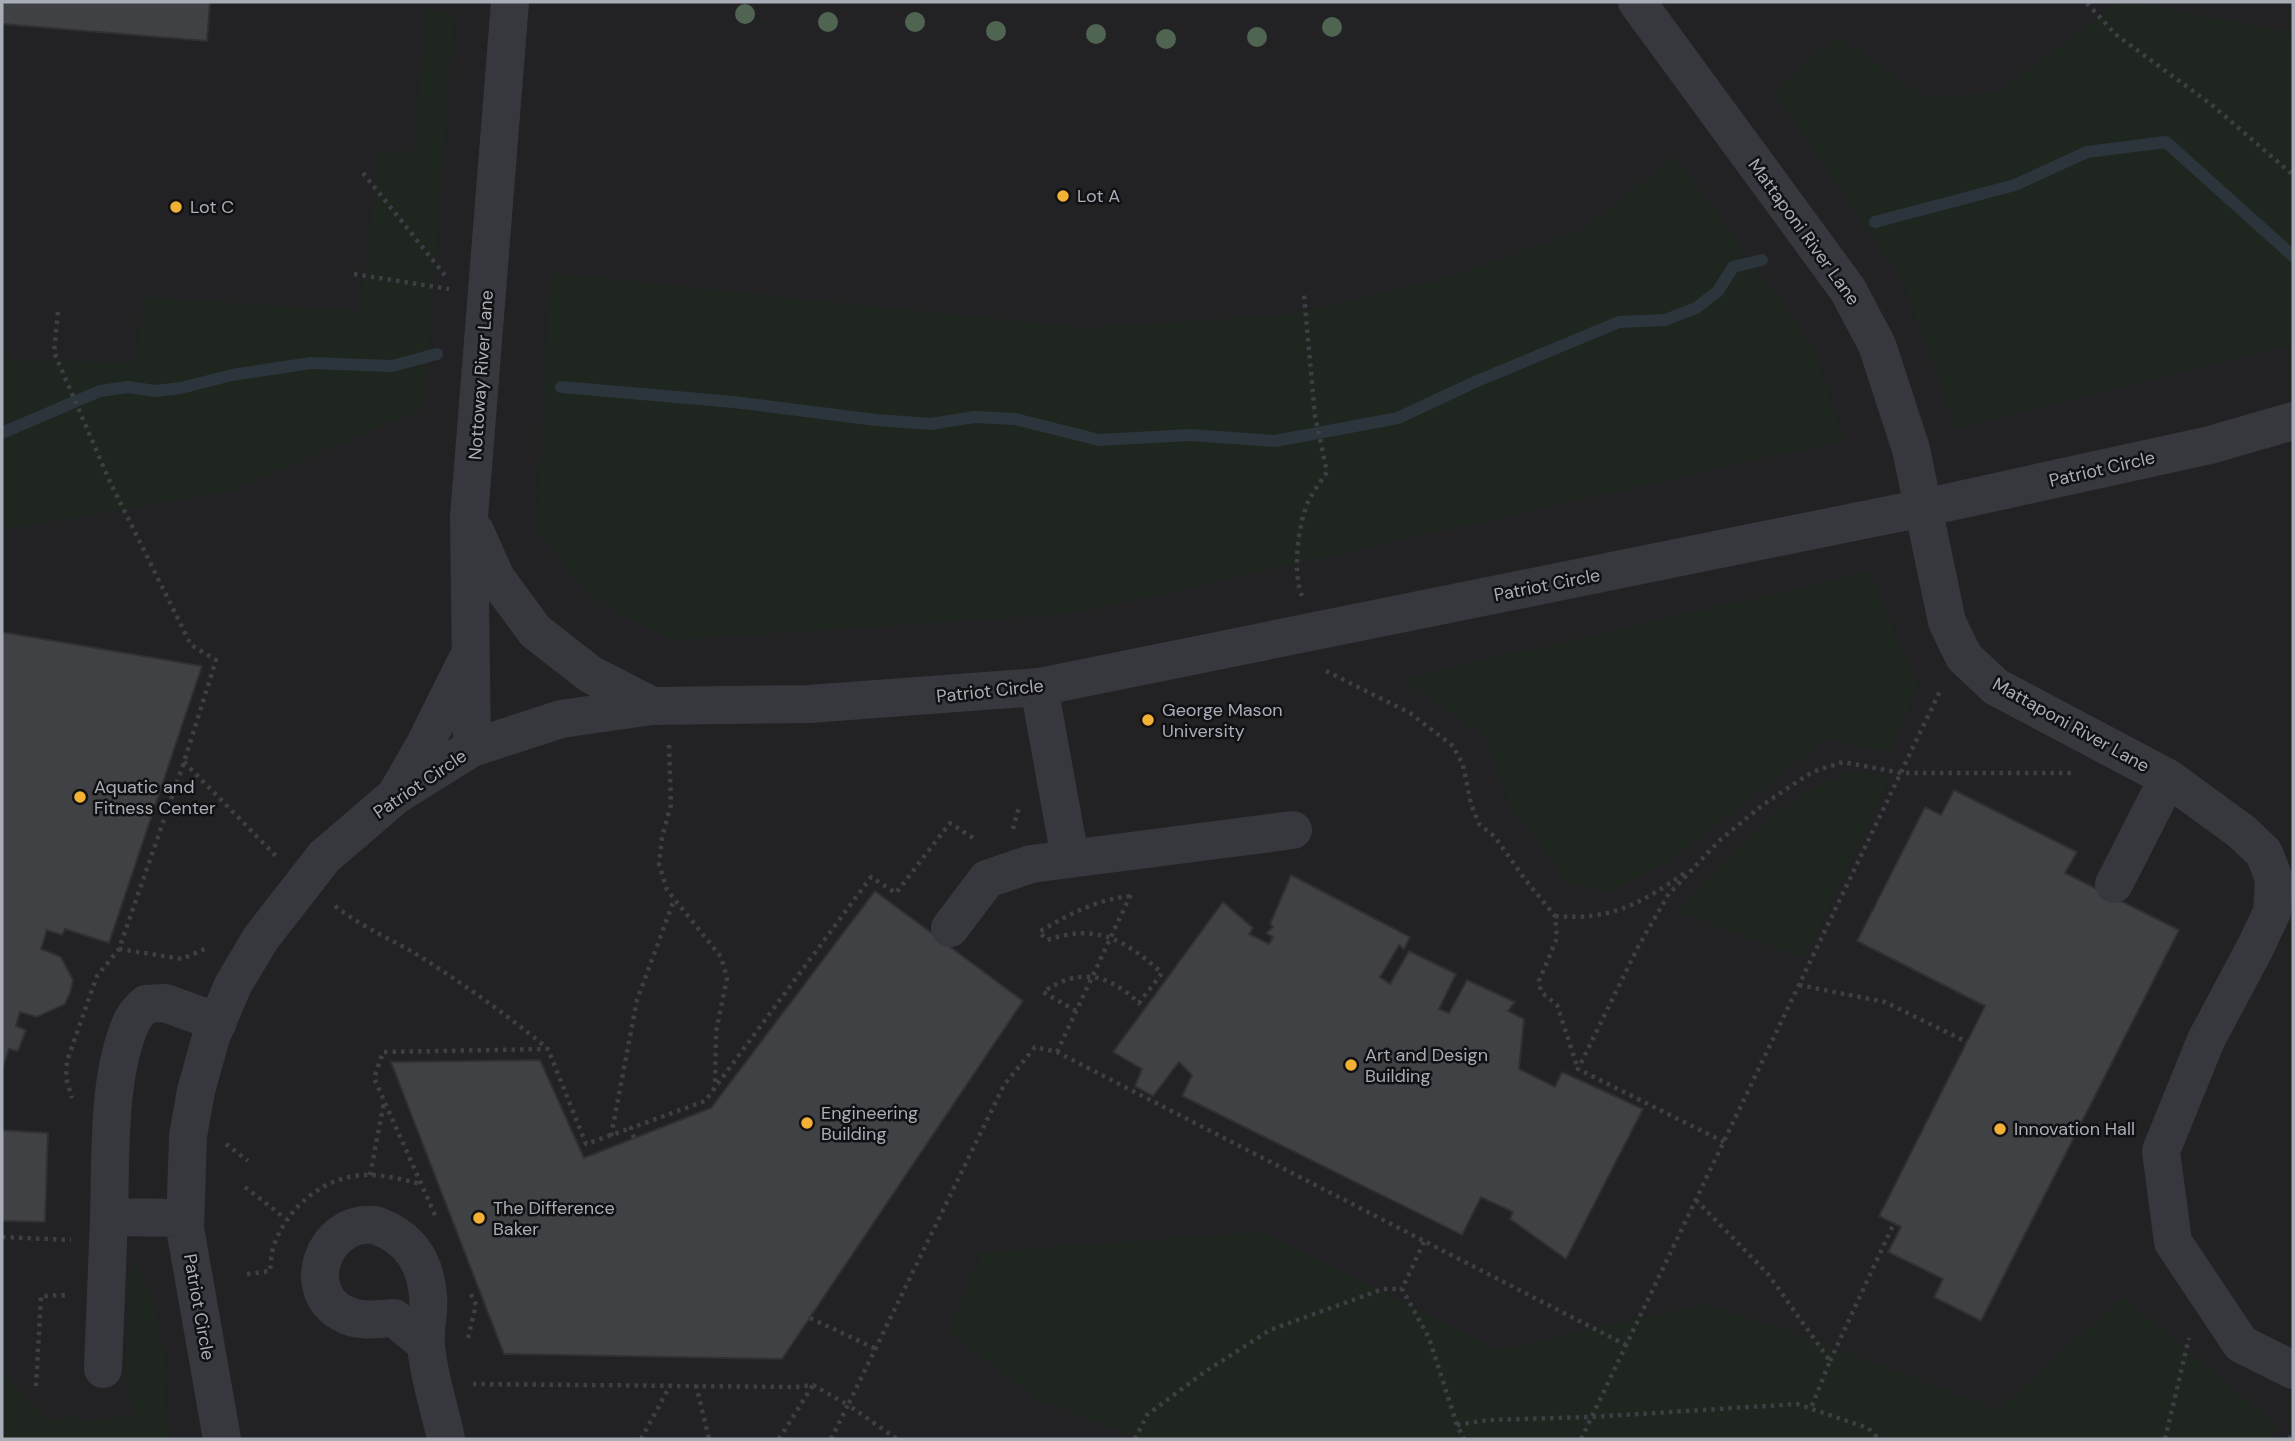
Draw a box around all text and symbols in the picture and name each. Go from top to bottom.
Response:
street label: Mattaponi River Lane [1743,154,1865,310]
place label: Lot A [1077,184,1120,208]
marker: Lot A [1055,188,1071,204]
place label: Lot C [190,195,234,219]
marker: Lot C [168,199,184,215]
street label: Nottoway River Lane [463,289,499,461]
street label: Patriot Circle [2047,445,2157,493]
street label: Patriot Circle [1492,563,1602,607]
street label: Mattaponi River Lane [1988,672,2154,778]
street label: Patriot Circle [935,673,1045,709]
place label: George Mason University [1162,698,1283,743]
marker: George Mason University [1140,712,1156,728]
street label: Patriot Circle [369,744,471,824]
place label: Aquatic and Fitness Center [94,775,216,820]
marker: Aquatic and Fitness Center [72,789,88,805]
place label: Art and Design Building [1365,1043,1488,1088]
marker: Art and Design Building [1343,1057,1359,1073]
place label: Engineering Building [821,1101,918,1146]
marker: Engineering Building [799,1115,815,1131]
place label: Innovation Hall [2014,1117,2135,1141]
marker: Innovation Hall [1992,1121,2008,1137]
place label: The Difference Baker [493,1196,615,1241]
marker: The Difference Baker [471,1210,487,1226]
street label: Patriot Circle [178,1252,220,1362]

